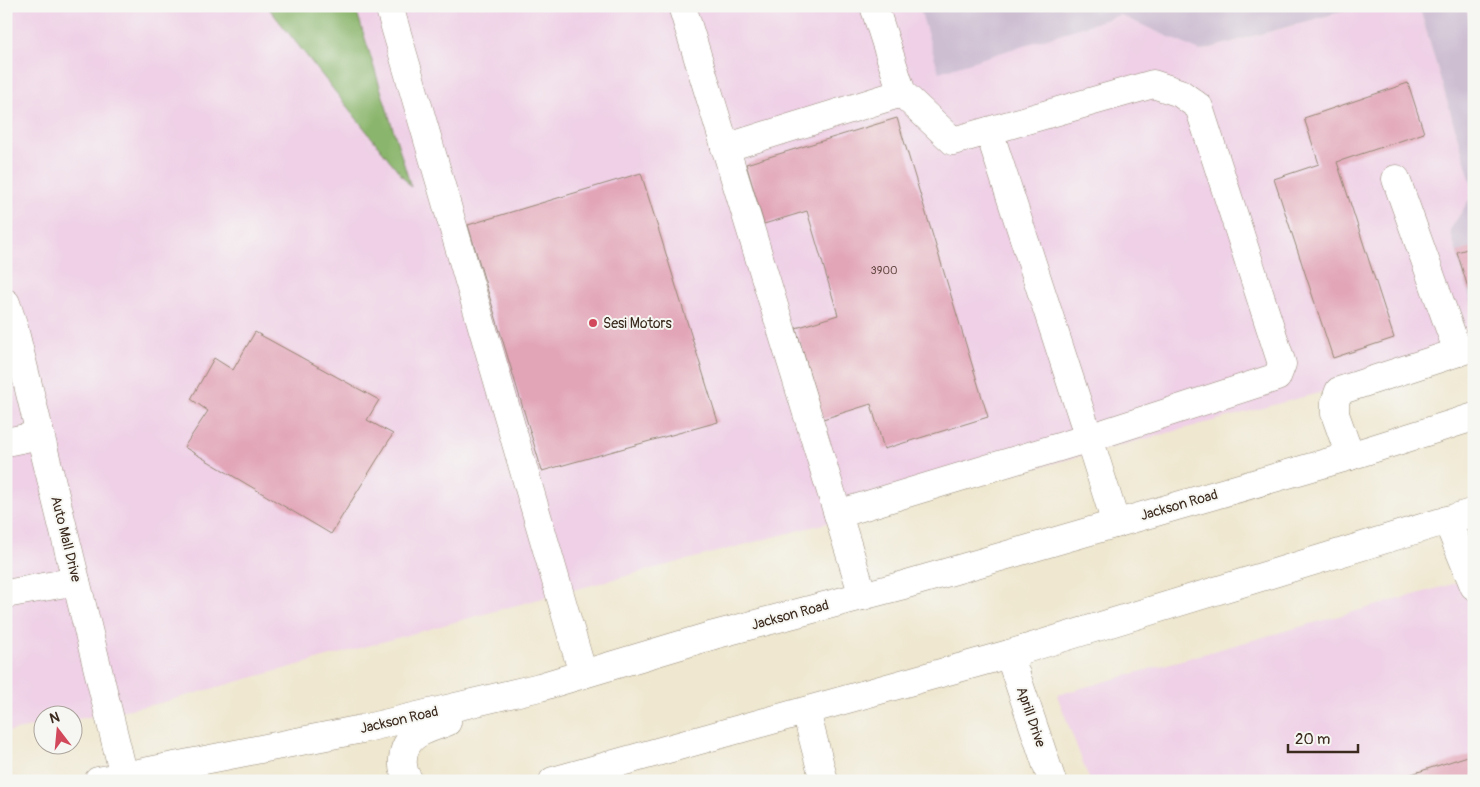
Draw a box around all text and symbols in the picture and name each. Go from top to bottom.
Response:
house number: 3900 [871,264,897,277]
place label: Sesi Motors [603,315,673,332]
marker: Sesi Motors [587,317,599,329]
street label: Jackson Road [1138,486,1220,524]
street label: Auto Mall Drive [47,494,85,584]
street label: Jackson Road [749,596,831,634]
street label: Aprill Drive [1013,685,1049,750]
street label: Jackson Road [358,703,440,737]
north arrow [32,704,82,754]
text: N [48,709,61,727]
scale bar [1288,722,1358,754]
text: 20 m [1295,730,1330,749]

